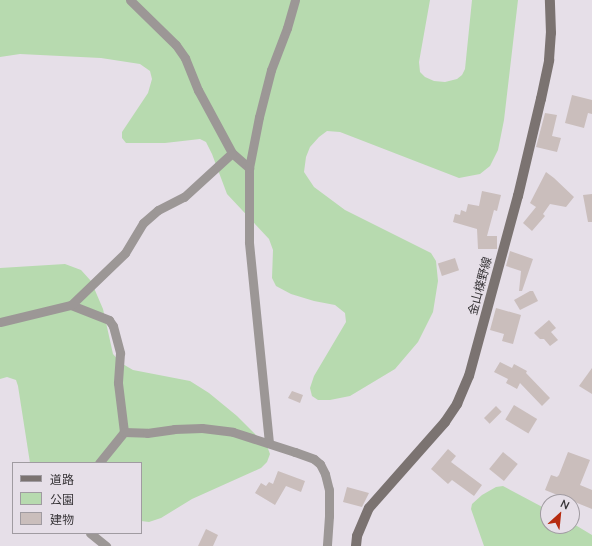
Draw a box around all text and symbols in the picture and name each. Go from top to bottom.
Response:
street label: 金山檪野線 [465,255,495,317]
legend [12,462,142,534]
text: 道路 [50,472,74,487]
text: 公園 [50,492,74,507]
north arrow [540,494,580,534]
text: N [558,496,572,512]
text: 建物 [50,512,74,527]

